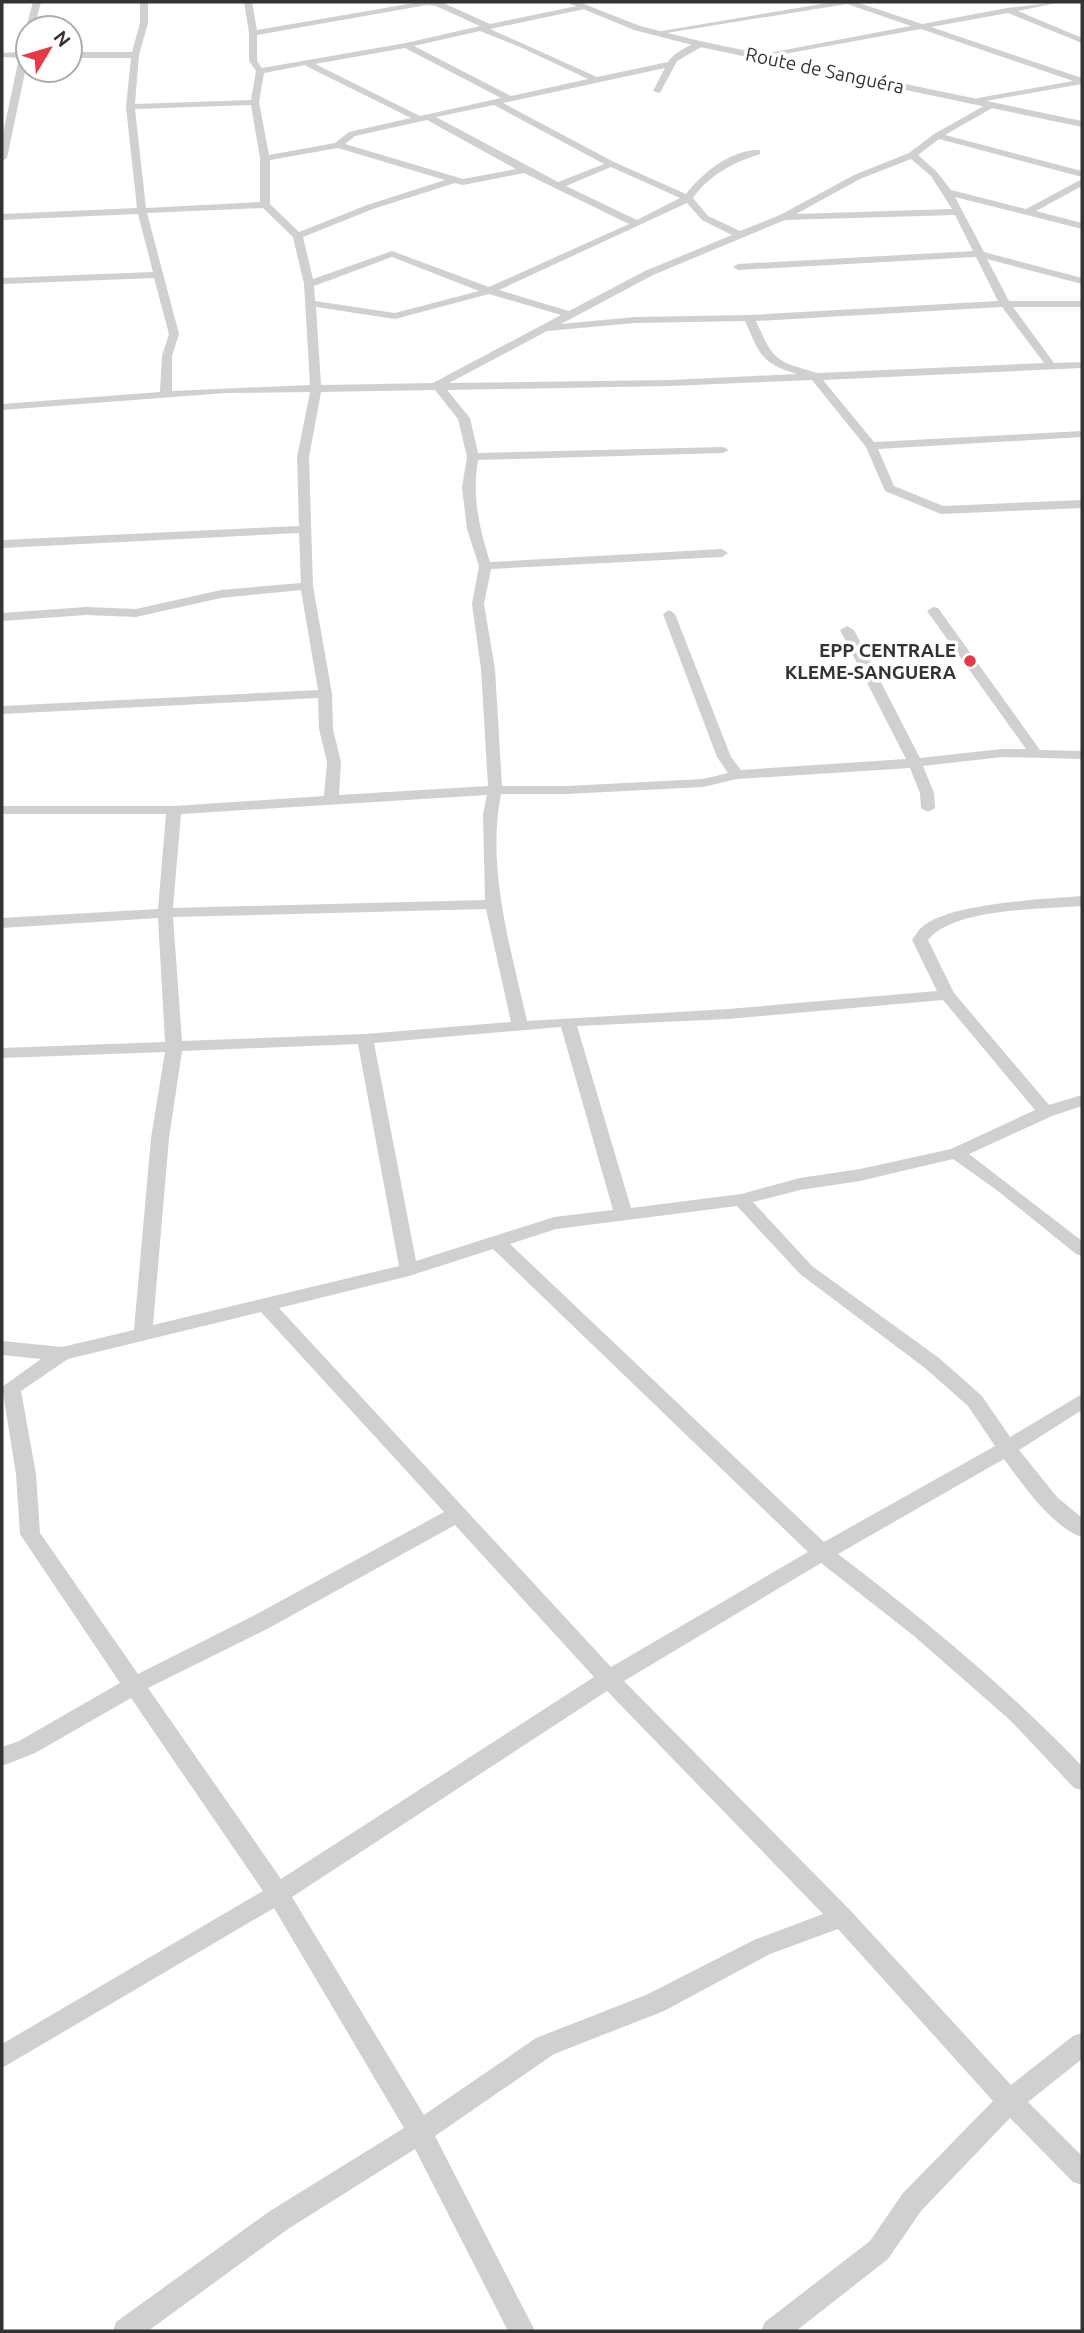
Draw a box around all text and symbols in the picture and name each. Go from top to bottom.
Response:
north arrow [14,14,84,84]
text: N [49,26,75,51]
street label: Route de Sanguéra [744,42,906,98]
place label: EPP CENTRALE KLEME-SANGUERA [785,639,957,683]
marker: EPP CENTRALE KLEME-SANGUERA [962,653,978,669]

